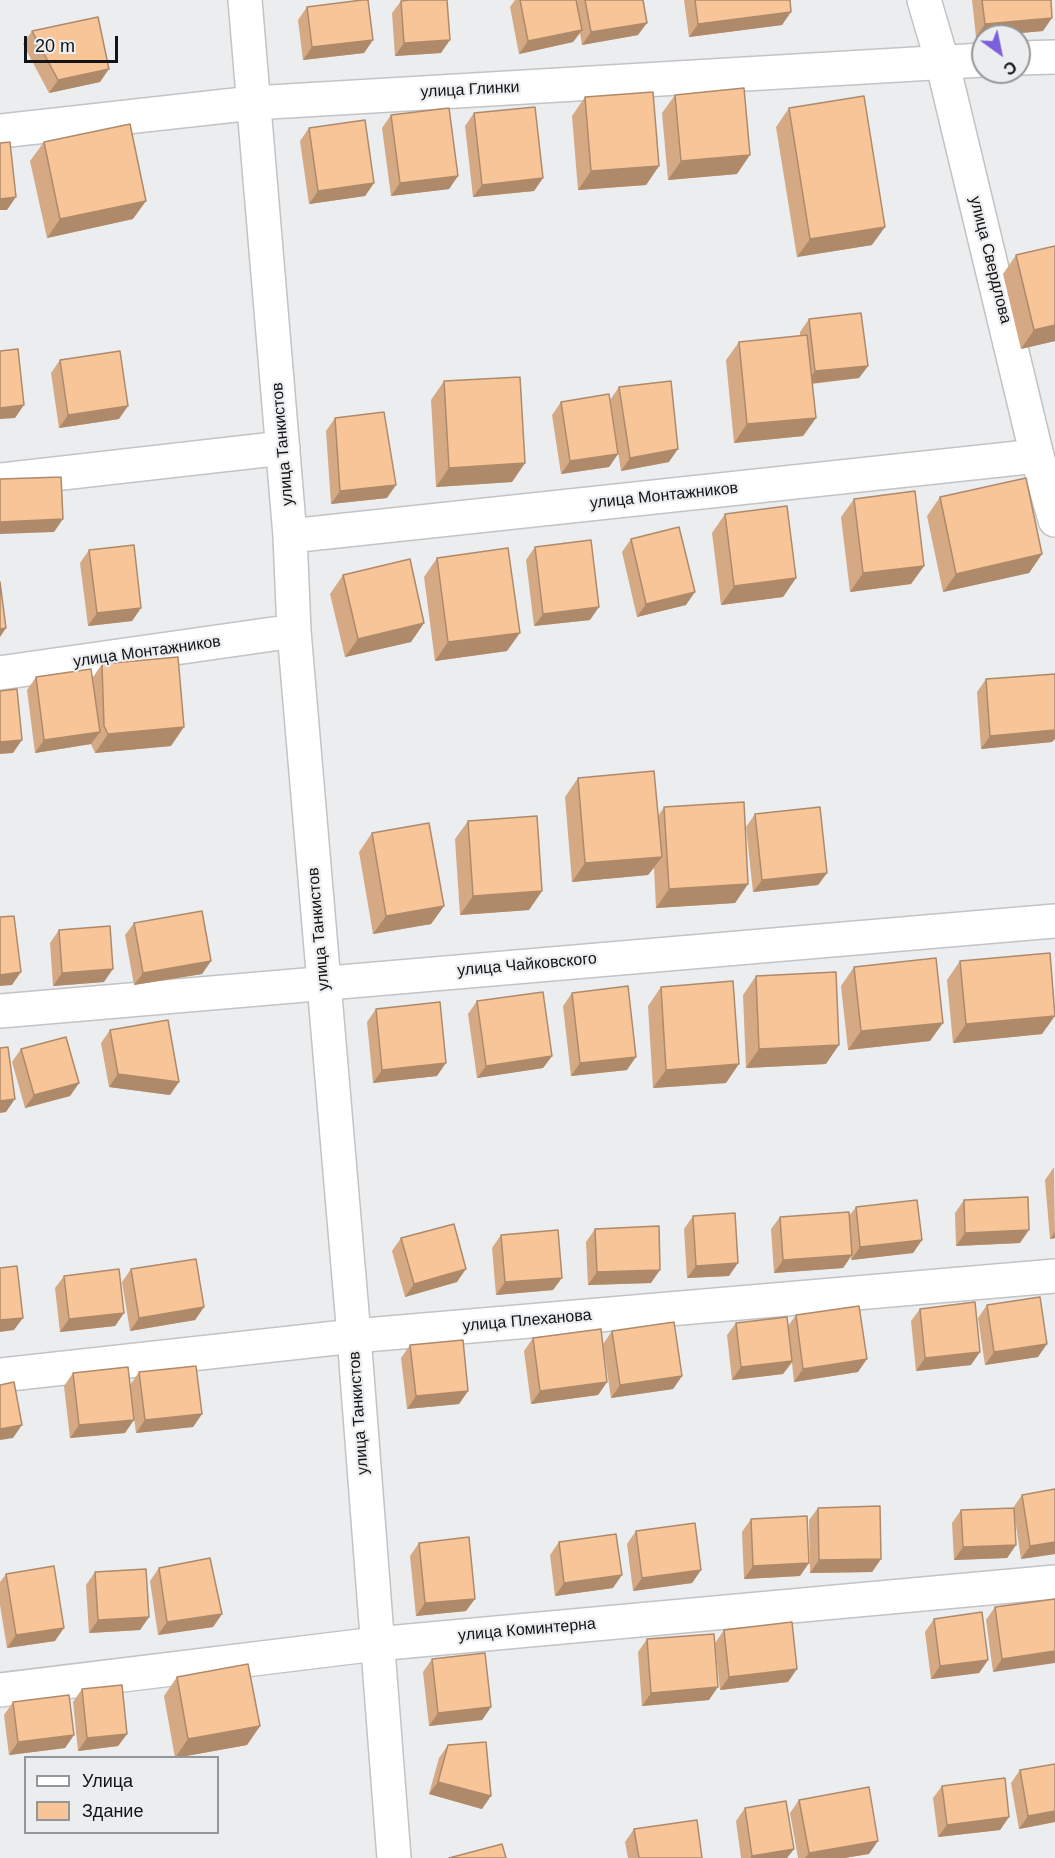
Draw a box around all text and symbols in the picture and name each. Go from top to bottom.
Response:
scale bar [27,24,122,62]
north arrow [971,24,1031,84]
text: 20 m [35,36,75,56]
text: С [1001,58,1019,78]
street label: улица Глинки [420,78,520,102]
street label: улица Свердлова [965,194,1015,326]
street label: улица Танкистов [268,382,298,506]
street label: улица Монтажников [589,479,739,513]
street label: улица Монтажников [72,632,222,672]
street label: улица Танкистов [304,867,334,991]
street label: улица Чайковского [457,949,597,981]
street label: улица Плеханова [462,1306,592,1336]
street label: улица Танкистов [345,1351,373,1475]
street label: улица Коминтерна [457,1614,597,1646]
legend [24,1756,219,1834]
text: Улица [82,1771,133,1791]
text: Здание [82,1801,143,1821]

